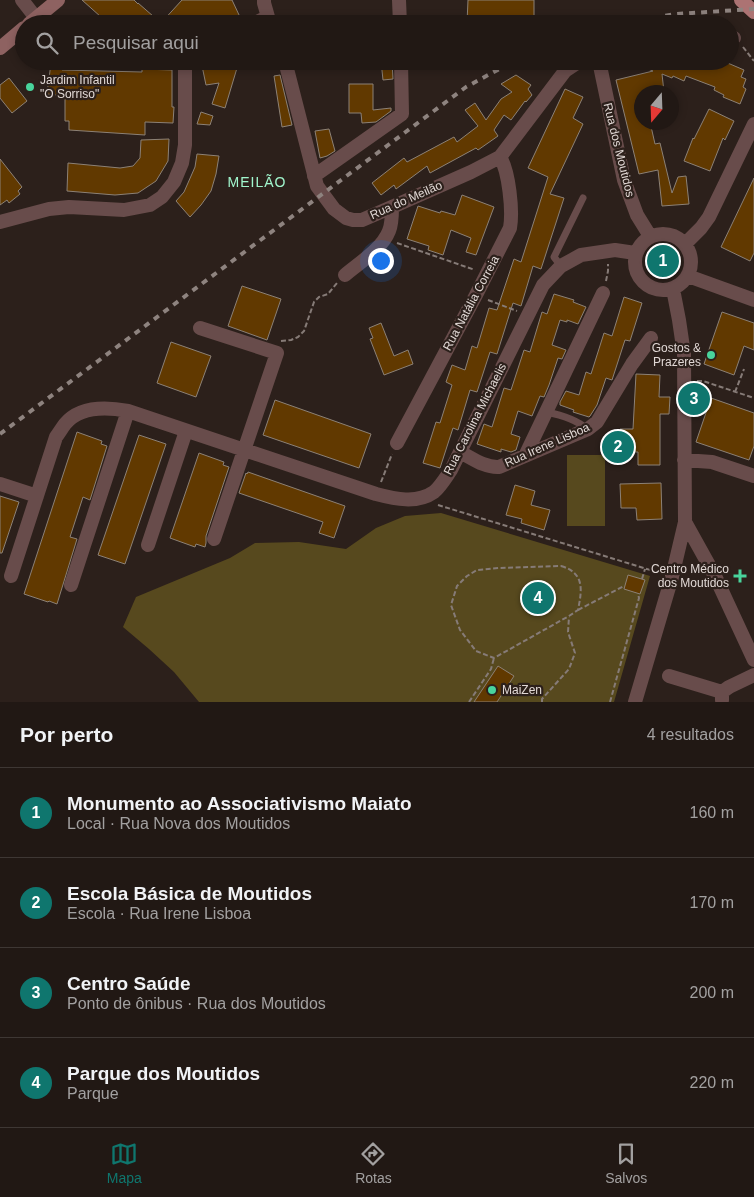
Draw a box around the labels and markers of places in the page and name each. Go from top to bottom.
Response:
place label: Jardim Infantil "O Sorriso" [40,73,115,101]
marker: Jardim Infantil "O Sorriso" [24,81,36,93]
pin: 1 [647,242,679,280]
place label: Gostos & Prazeres [652,341,701,369]
marker: Gostos & Prazeres [705,349,717,361]
pin: 3 [678,380,710,418]
pin: 2 [602,428,634,466]
place label: Centro Médico dos Moutidos [651,562,729,590]
marker: Centro Médico dos Moutidos [733,569,747,583]
pin: 4 [522,579,554,617]
place label: MaiZen [502,683,542,697]
marker: MaiZen [486,684,498,696]

